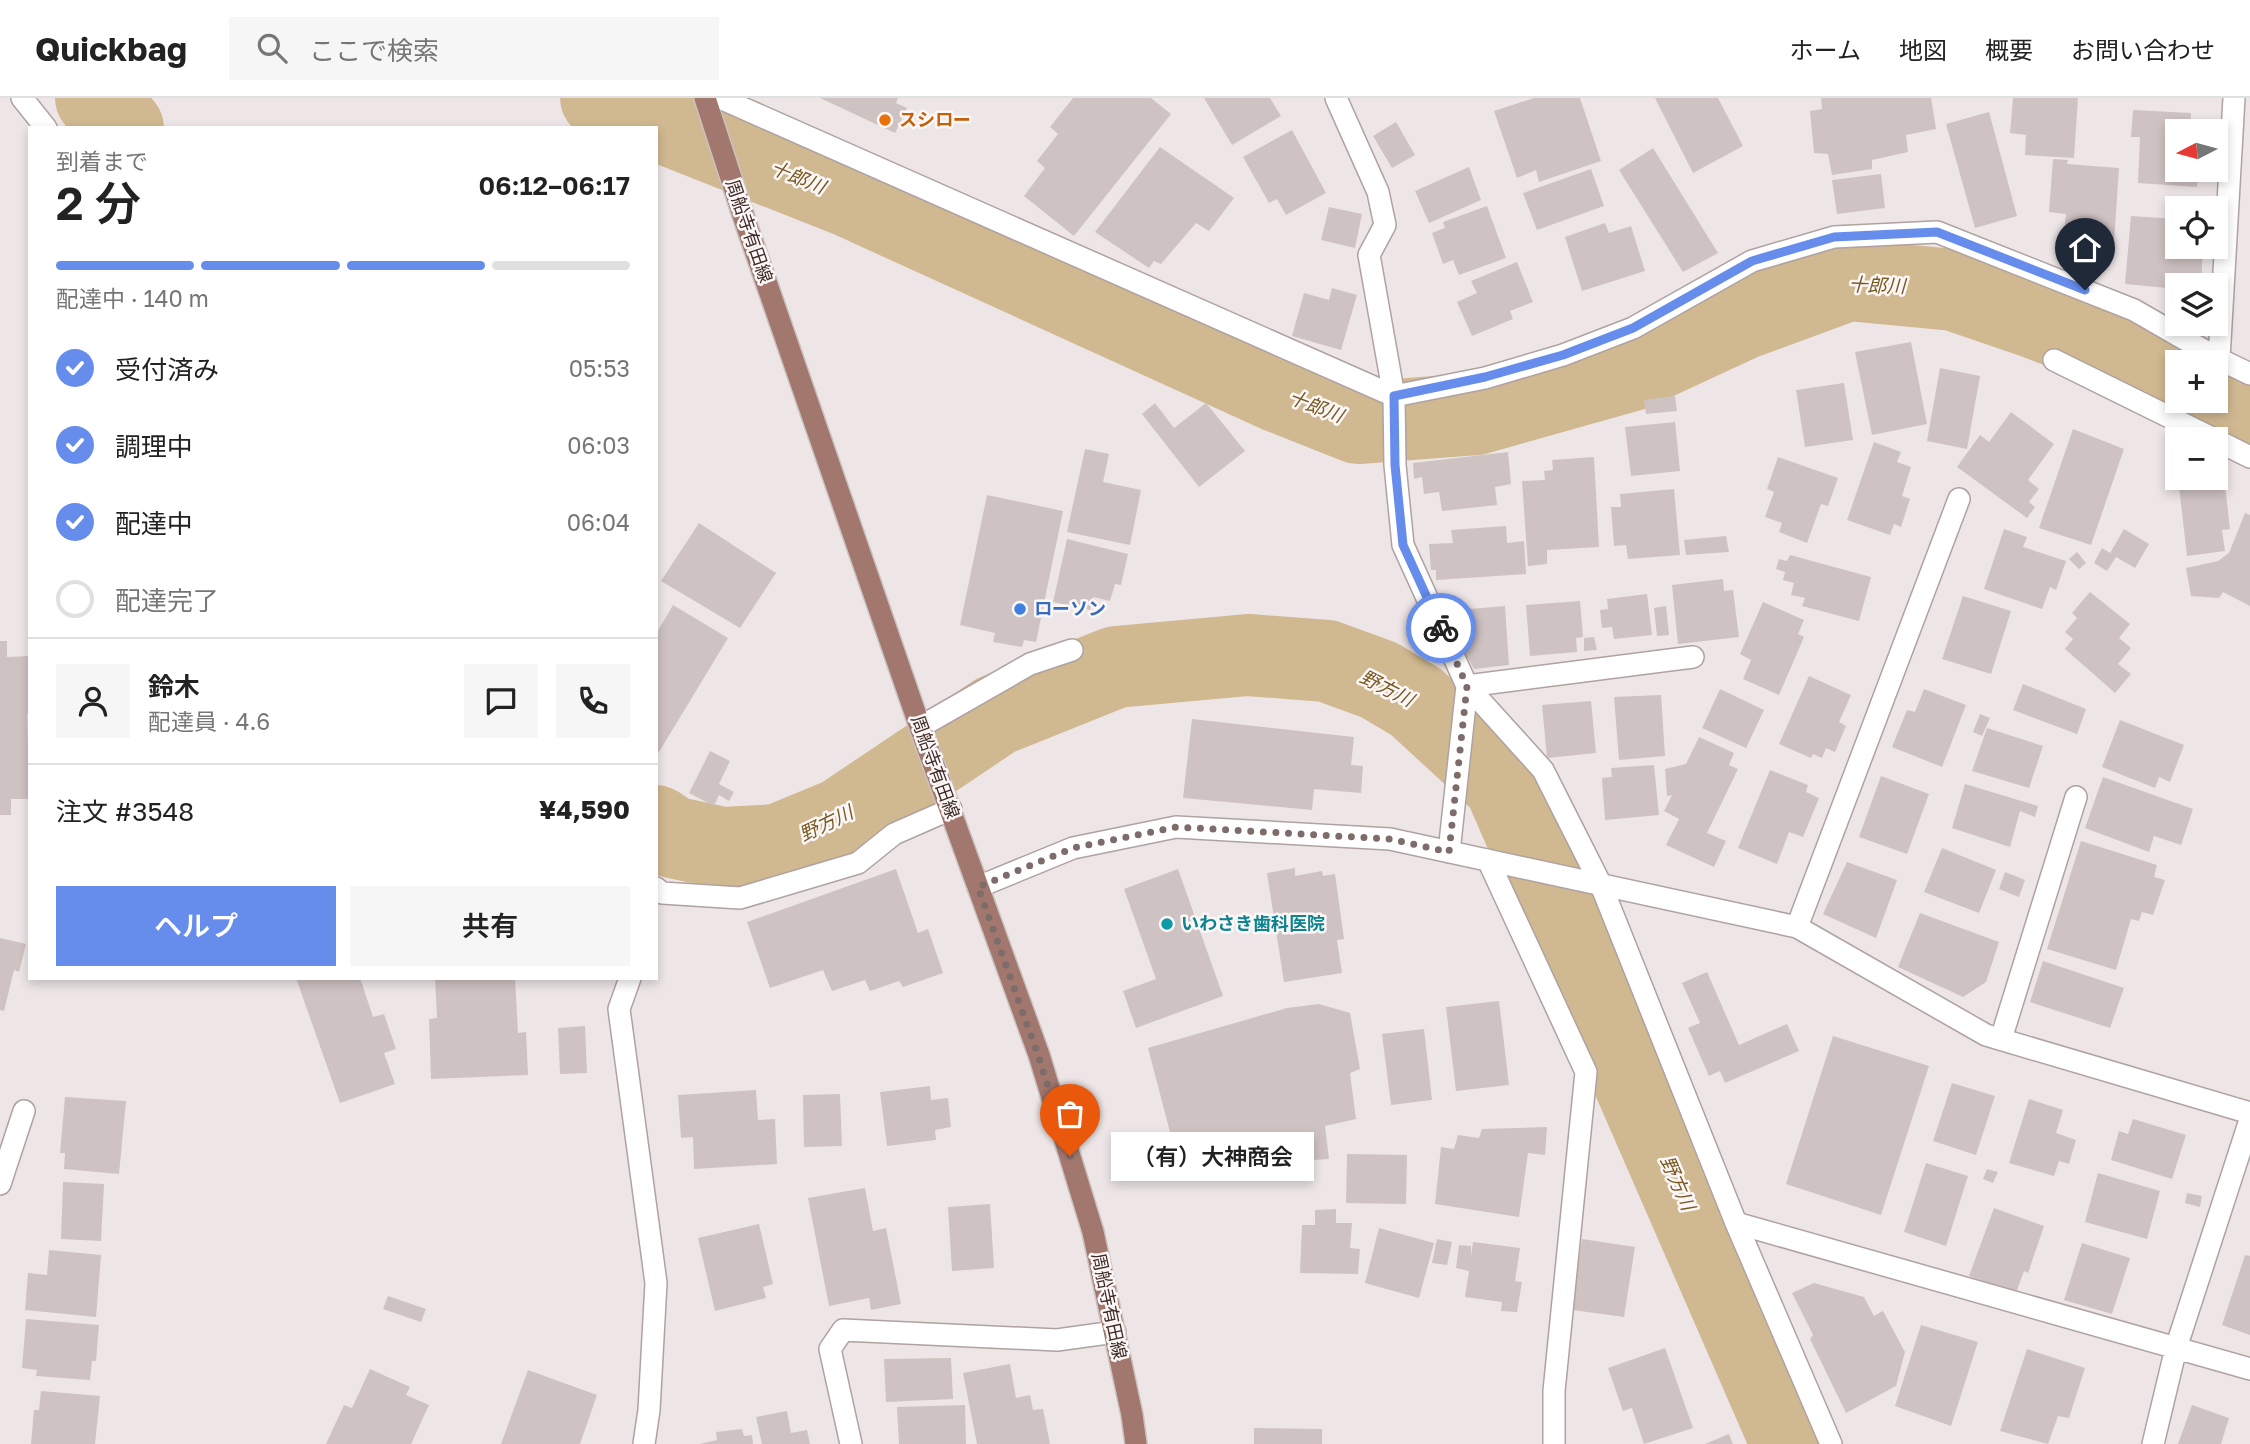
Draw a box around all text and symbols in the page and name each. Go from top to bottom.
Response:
search box [229,17,719,80]
text: Quickbag [35,29,187,68]
icon: search [253,29,291,67]
text: ここで検索 [309,35,439,66]
text: ホーム [1790,35,1861,64]
text: 地図 [1899,35,1947,64]
text: 概要 [1985,35,2033,64]
text: お問い合わせ [2071,35,2215,64]
place label: スシロー [899,108,971,130]
marker: スシロー [877,112,893,128]
north arrow [2165,119,2228,182]
map controls [2165,119,2228,490]
text: 到着まで [56,147,148,175]
water label: 十郎川 [767,155,831,199]
text: 06:12–06:17 [479,170,630,201]
text: 2 分 [56,175,141,230]
street label: 周船寺有田線 [722,176,778,285]
button: locate [2165,196,2228,259]
pin [2055,218,2115,290]
icon: home [2066,229,2104,267]
water label: 十郎川 [1848,272,1908,297]
button: layers [2165,273,2228,336]
text: 配達中 · 140 m [56,284,209,312]
icon: check [56,349,94,387]
button: + [2165,350,2228,413]
text: 受付済み [115,354,219,385]
text: 05:53 [569,354,630,382]
water label: 十郎川 [1285,385,1349,427]
icon: check [56,426,94,464]
button: − [2165,427,2228,490]
text: 調理中 [115,431,193,462]
text: 06:03 [567,431,630,459]
icon: check [56,503,94,541]
text: 配達中 [115,508,193,539]
text: 06:04 [567,508,630,536]
text: 配達完了 [115,585,219,616]
courier [1406,593,1476,663]
place label: ローソン [1034,597,1106,619]
marker: ローソン [1012,601,1028,617]
icon: bike [1422,609,1460,647]
button: person [56,664,130,738]
button: chat [464,664,538,738]
button: phone [556,664,630,738]
water label: 野方川 [1357,664,1420,712]
text: 鈴木 [148,671,200,702]
text: 配達員 · 4.6 [148,707,270,735]
street label: 周船寺有田線 [907,712,965,821]
text: ¥4,590 [539,794,630,825]
text: 注文 #3548 [56,796,194,827]
water label: 野方川 [795,799,858,845]
button: ヘルプ [56,886,336,966]
button: 共有 [350,886,630,966]
place label: いわさき歯科医院 [1181,912,1325,934]
marker: いわさき歯科医院 [1159,916,1175,932]
pin [1040,1084,1100,1156]
icon: bag [1051,1095,1089,1133]
callout: （有）大神商会 [1112,1132,1315,1180]
text: （有）大神商会 [1132,1142,1293,1170]
water label: 野方川 [1656,1152,1701,1215]
street label: 周船寺有田線 [1088,1251,1132,1361]

